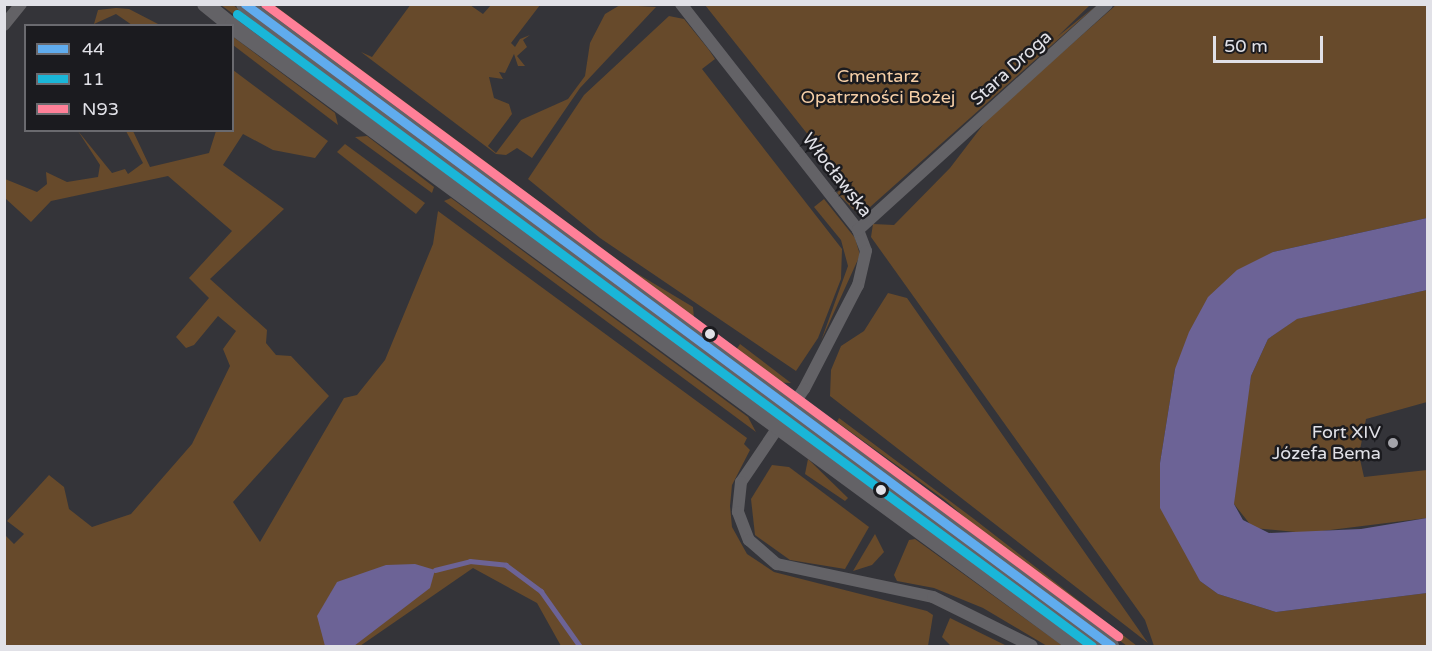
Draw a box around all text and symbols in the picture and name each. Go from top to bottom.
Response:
legend [24,24,234,132]
scale bar [1216,24,1326,62]
street label: Stara Droga [966,26,1056,110]
text: 50 m [1224,35,1268,57]
text: 44 [82,38,105,60]
park label: Cmentarz Opatrzności Bożej [801,66,955,109]
text: 11 [82,68,105,90]
text: N93 [82,98,119,120]
street label: Włocławska [798,129,876,221]
unlabelled marker [704,328,716,340]
place label: Fort XIV Józefa Bema [1272,422,1381,464]
marker: Fort XIV Józefa Bema [1386,436,1400,450]
unlabelled marker [875,484,887,496]

